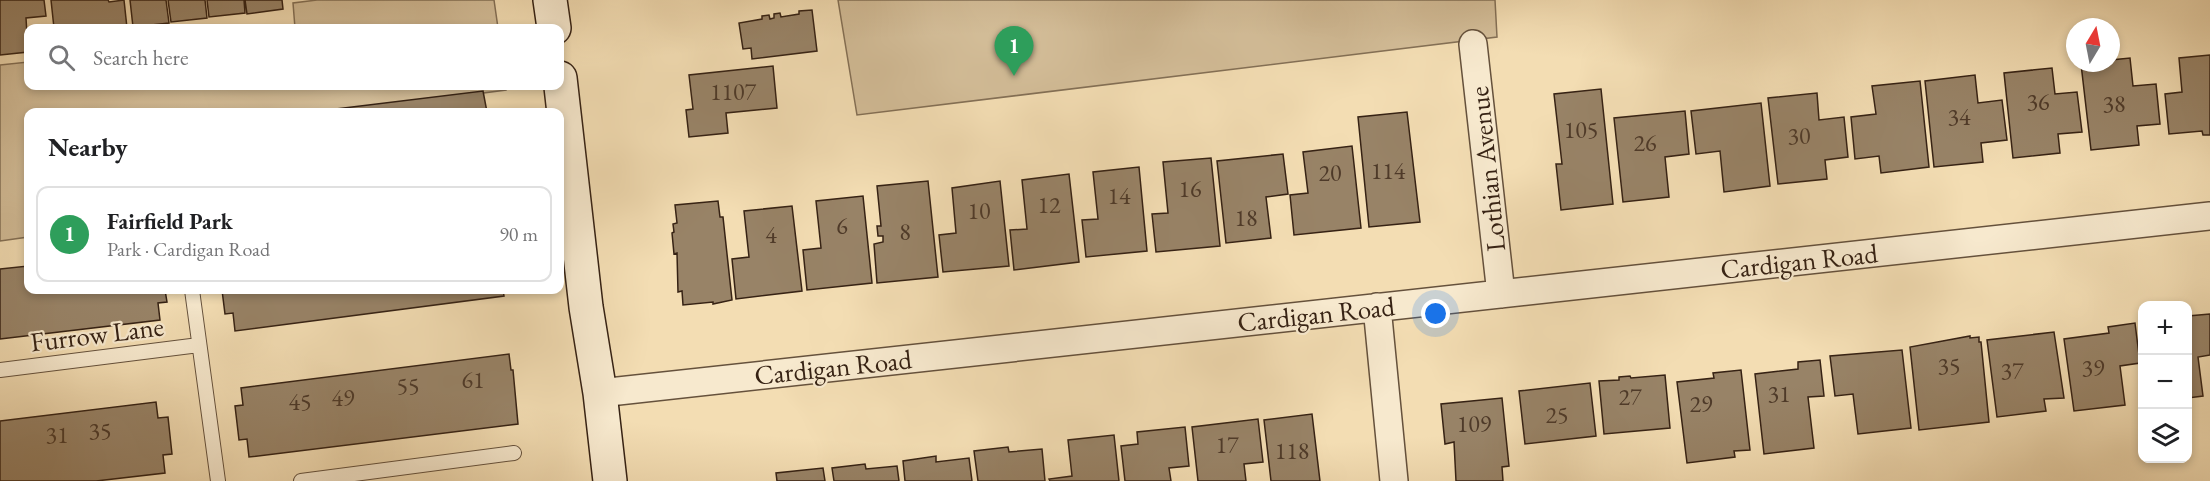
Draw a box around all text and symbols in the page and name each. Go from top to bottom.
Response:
north arrow [2066,18,2120,72]
search box [24,24,564,90]
pin: 1 [994,26,1034,76]
icon: search [45,41,78,74]
text: Search here [93,43,188,72]
house number: 1107 [710,76,757,107]
street label: Lothian Avenue [1461,85,1513,253]
house number: 36 [2026,86,2050,117]
house number: 38 [2102,88,2126,119]
house number: 34 [1947,101,1971,132]
house number: 105 [1564,114,1598,145]
house number: 30 [1787,120,1811,151]
house number: 26 [1633,127,1657,158]
text: Nearby [48,130,128,164]
house number: 114 [1371,155,1406,186]
house number: 20 [1318,157,1342,188]
house number: 16 [1178,173,1202,204]
house number: 14 [1107,180,1131,211]
house number: 12 [1037,189,1061,220]
house number: 10 [967,195,991,226]
house number: 18 [1234,202,1258,233]
text: Fairfield Park [107,207,233,236]
house number: 6 [836,210,848,241]
house number: 8 [899,216,911,247]
house number: 4 [765,219,777,250]
text: 1 [64,221,75,247]
text: 90 m [499,221,538,247]
street label: Cardigan Road [1719,235,1880,287]
text: Park · Cardigan Road [107,236,270,262]
street label: Cardigan Road [1236,288,1397,340]
your location [1421,299,1450,328]
map controls [2138,301,2192,463]
button: + [2138,301,2192,355]
street label: Furrow Lane [28,308,166,360]
street label: Cardigan Road [753,341,914,393]
house number: 35 [1937,350,1961,381]
house number: 39 [2081,352,2105,383]
house number: 37 [2000,355,2024,386]
button: − [2138,355,2192,409]
house number: 61 [461,364,485,395]
house number: 55 [396,370,420,401]
house number: 31 [1767,378,1791,409]
house number: 27 [1618,381,1642,412]
house number: 49 [331,382,355,413]
house number: 45 [288,386,312,417]
house number: 29 [1689,388,1713,419]
house number: 25 [1545,399,1569,430]
house number: 109 [1457,408,1492,439]
button: layers [2138,409,2192,463]
house number: 35 [88,415,112,446]
house number: 31 [45,419,69,450]
house number: 17 [1215,429,1239,460]
house number: 118 [1275,435,1309,466]

